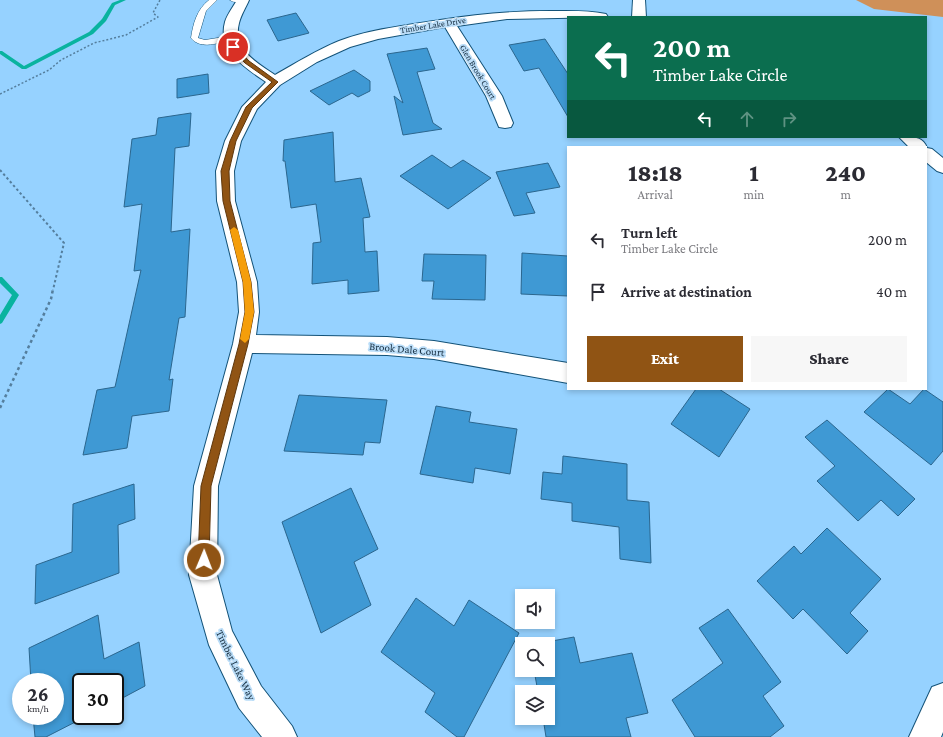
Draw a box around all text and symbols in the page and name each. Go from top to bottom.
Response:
street label: Timber Lake Drive [400,15,466,35]
pin [216,30,250,64]
icon: left [587,32,639,84]
text: 200 m [653,32,730,63]
icon: arrive [222,36,244,58]
street label: Glen Brook Court [458,43,499,102]
text: Timber Lake Circle [653,65,787,85]
icon: left [694,108,716,130]
icon: ahead [736,108,758,130]
icon: right [778,108,800,130]
text: 18:18 [628,159,683,186]
text: 1 [749,159,759,186]
text: 240 [825,159,866,186]
text: Arrival [638,187,673,202]
text: min [743,187,764,202]
text: m [840,187,851,202]
text: Turn left [621,225,677,241]
icon: left [587,229,609,251]
text: 200 m [868,232,907,248]
text: Timber Lake Circle [621,241,718,256]
icon: arrive [587,281,609,303]
text: Arrive at destination [621,284,752,300]
text: 40 m [876,284,907,300]
button: Exit [587,336,743,382]
button: Share [751,336,907,382]
street label: Brook Dale Court [369,340,445,358]
position arrow [183,539,225,581]
map controls [515,589,555,725]
button: sound [515,589,555,629]
street label: Timber Lake Way [213,628,259,703]
button: search [515,637,555,677]
speed limit sign: 30 [72,673,124,725]
text: 26 [27,683,49,705]
button: layers [515,685,555,725]
text: km/h [27,703,49,714]

